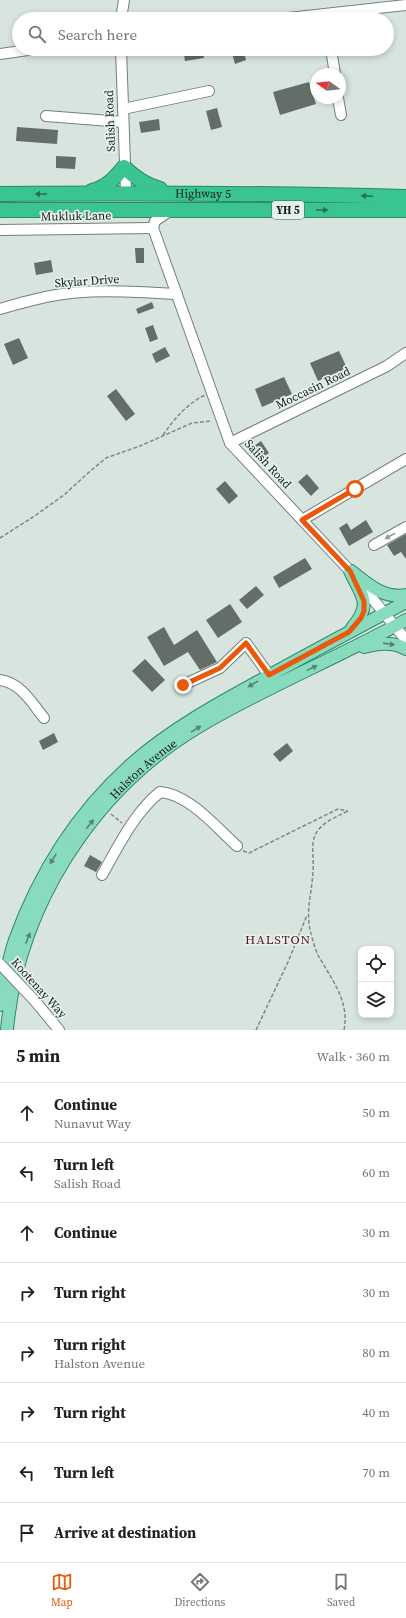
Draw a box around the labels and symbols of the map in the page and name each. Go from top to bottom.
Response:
north arrow [310,68,346,104]
street label: Salish Road [101,90,119,152]
street label: Highway 5 [175,186,231,202]
one-way arrow [34,191,47,197]
one-way arrow [361,192,373,199]
road number: YH 5 [272,201,304,219]
street label: Mukluk Lane [41,207,111,225]
one-way arrow [316,207,329,213]
street label: Skylar Drive [54,271,120,291]
street label: Moccasin Road [273,363,353,413]
street label: Salish Road [241,436,295,492]
route start [346,480,364,498]
one-way arrow [384,533,396,539]
one-way arrow [383,641,395,647]
one-way arrow [306,665,317,672]
route end [174,676,192,694]
one-way arrow [247,681,259,687]
one-way arrow [191,725,202,732]
street label: Halston Avenue [106,735,180,803]
one-way arrow [86,819,94,830]
one-way arrow [49,853,56,865]
one-way arrow [25,931,31,943]
district label: HALSTON [245,931,311,948]
street label: Kootenay Way [8,955,71,1022]

